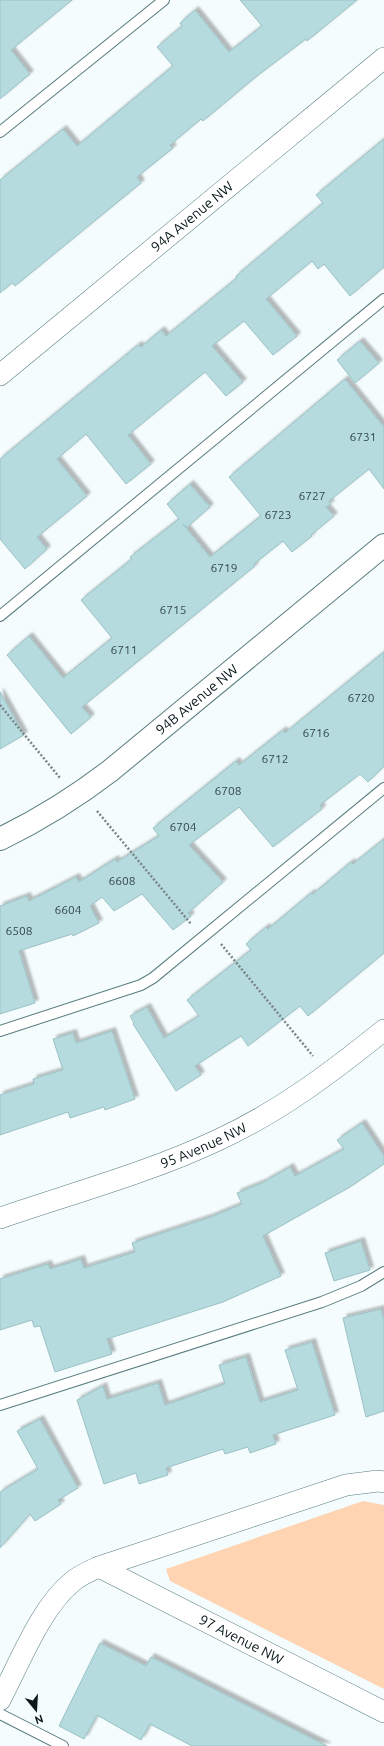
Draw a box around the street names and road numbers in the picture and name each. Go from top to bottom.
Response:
street label: 94A Avenue NW [148,178,236,255]
street label: 94B Avenue NW [153,661,241,738]
street label: 95 Avenue NW [158,1119,249,1171]
street label: 97 Avenue NW [197,1611,286,1668]

